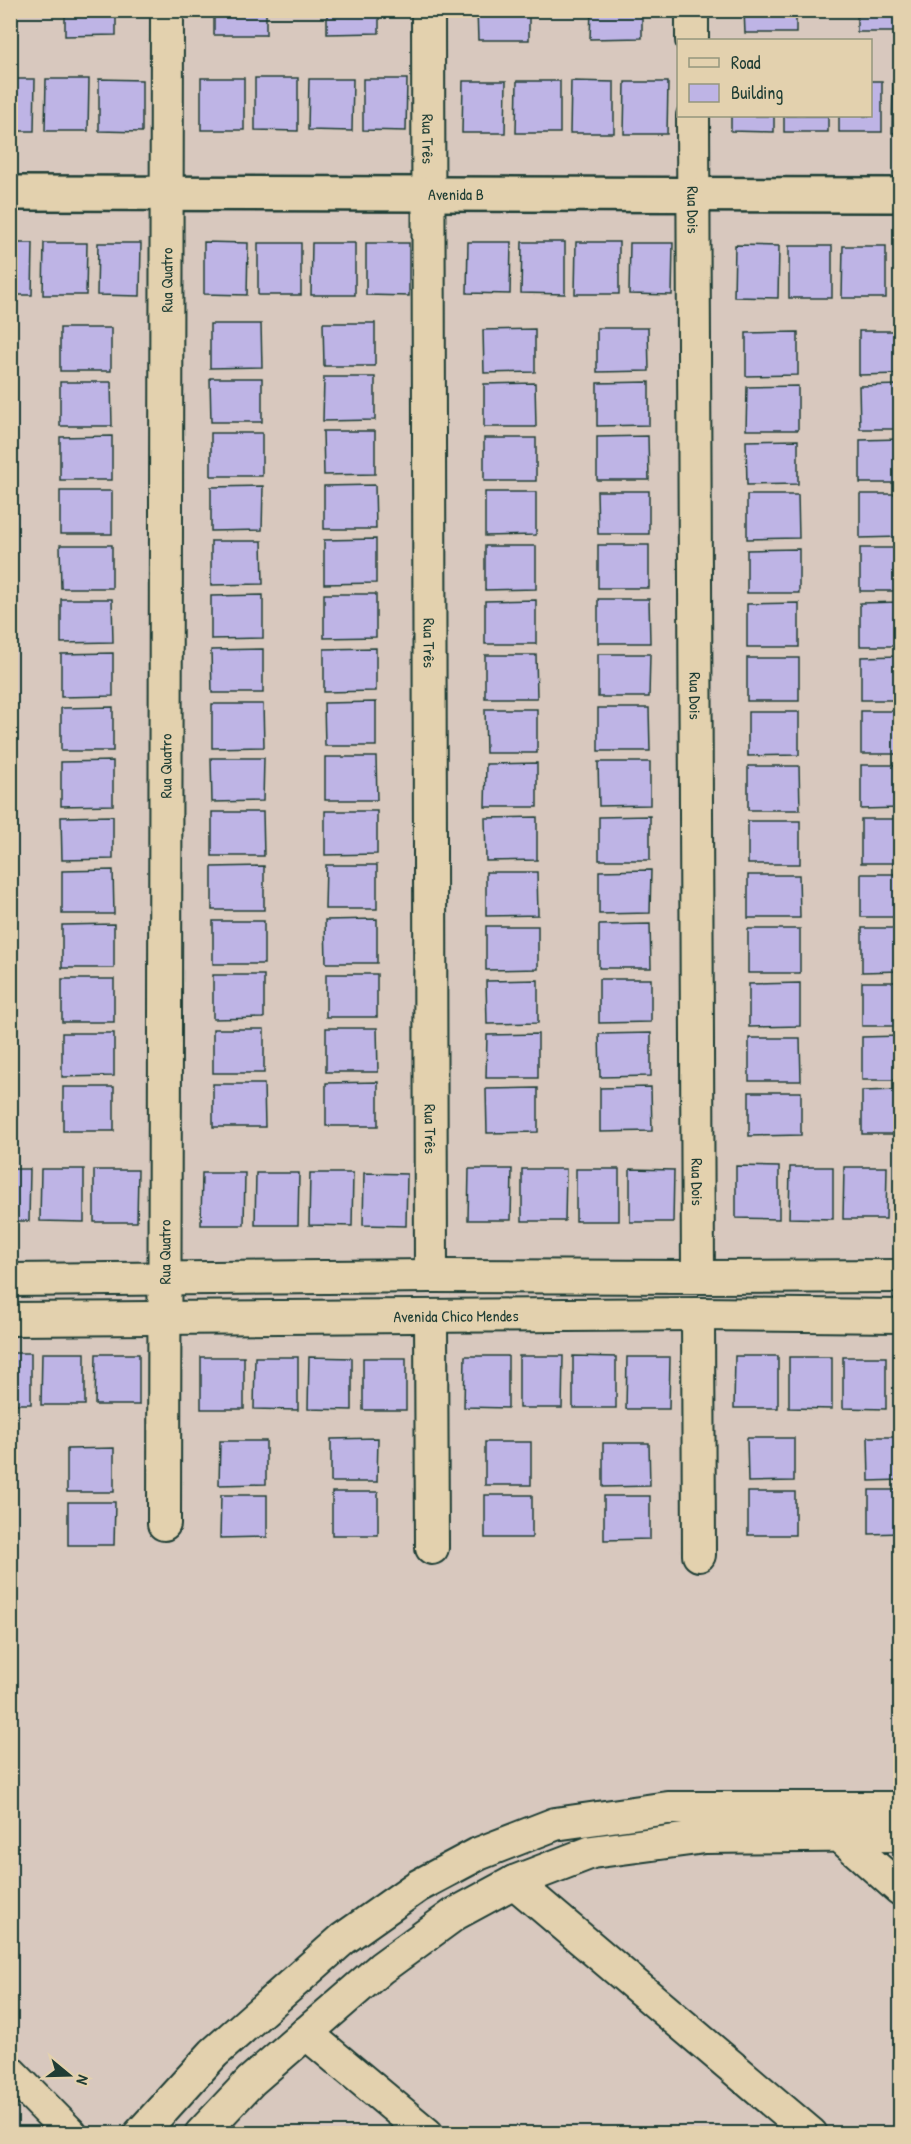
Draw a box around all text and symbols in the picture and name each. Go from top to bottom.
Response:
legend [677,39,872,117]
text: Road [731,50,761,75]
text: Building [731,80,783,105]
street label: Rua Três [417,114,439,164]
street label: Avenida B [428,183,484,205]
street label: Rua Dois [682,186,705,234]
street label: Rua Quatro [155,247,178,313]
street label: Rua Três [418,618,441,668]
street label: Rua Dois [684,672,707,720]
street label: Rua Quatro [154,733,177,798]
street label: Rua Três [420,1104,442,1154]
street label: Rua Dois [686,1158,709,1206]
street label: Rua Quatro [153,1219,176,1284]
street label: Avenida Chico Mendes [393,1304,519,1327]
north arrow [39,2045,99,2105]
text: N [71,2072,95,2088]

